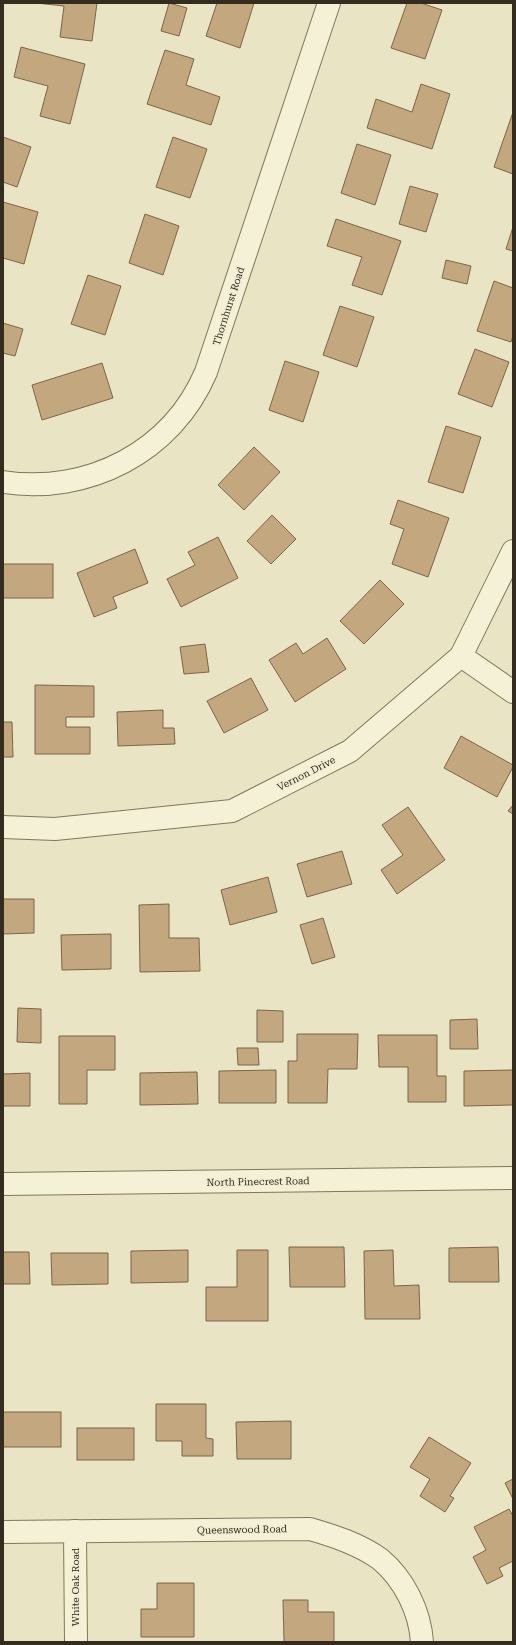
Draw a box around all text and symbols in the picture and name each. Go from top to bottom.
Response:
street label: Thornhurst Road [211,265,247,347]
street label: Vernon Drive [275,754,338,793]
street label: North Pinecrest Road [206,1175,310,1188]
street label: Queenswood Road [197,1523,288,1536]
street label: White Oak Road [70,1547,81,1626]

